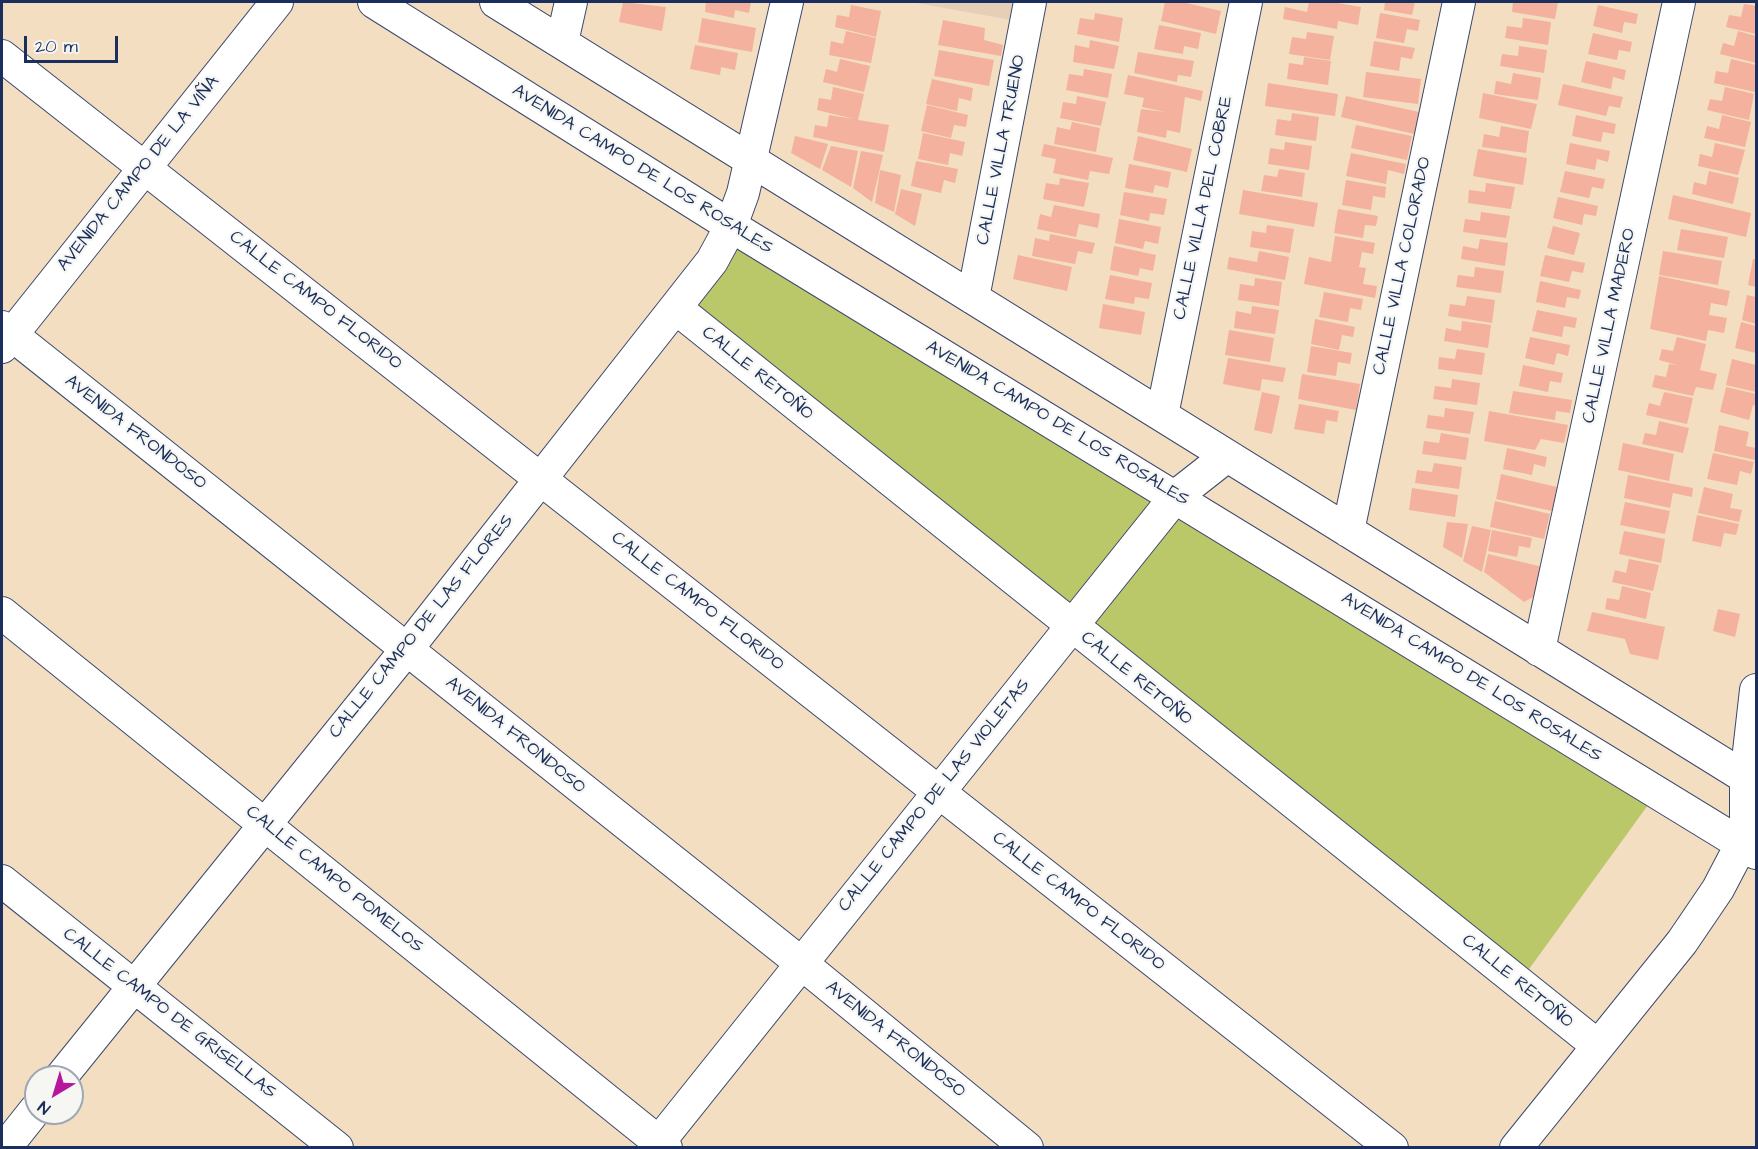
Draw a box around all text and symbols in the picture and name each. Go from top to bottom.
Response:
scale bar [27,24,122,62]
text: 20 m [35,34,78,59]
street label: CALLE VILLA TRUENO [973,53,1031,247]
street label: AVENIDA CAMPO DE LA VIÑA [53,72,225,276]
street label: AVENIDA CAMPO DE LOS ROSALES [508,80,776,260]
street label: CALLE VILLA DEL COBRE [1170,94,1238,322]
street label: CALLE VILLA COLORADO [1369,155,1437,377]
street label: CALLE CAMPO FLORIDO [224,227,406,375]
street label: CALLE VILLA MADERO [1579,227,1641,425]
street label: CALLE RETOÑO [697,322,817,426]
street label: AVENIDA CAMPO DE LOS ROSALES [921,337,1193,511]
street label: AVENIDA FRONDOSO [60,371,210,495]
street label: CALLE CAMPO DE LAS FLORES [325,511,519,743]
street label: CALLE CAMPO FLORIDO [606,528,788,676]
street label: AVENIDA CAMPO DE LOS ROSALES [1337,588,1605,768]
street label: CALLE RETOÑO [1076,627,1196,731]
street label: AVENIDA FRONDOSO [441,673,589,799]
street label: CALLE CAMPO DE LAS VIOLETAS [834,675,1036,917]
street label: CALLE CAMPO POMELOS [241,802,427,958]
street label: CALLE CAMPO FLORIDO [987,828,1169,976]
street label: CALLE CAMPO DE GRISELLAS [58,924,280,1104]
street label: CALLE RETOÑO [1457,930,1577,1034]
street label: AVENIDA FRONDOSO [821,977,969,1103]
north arrow [24,1065,84,1125]
text: N [33,1096,55,1119]

